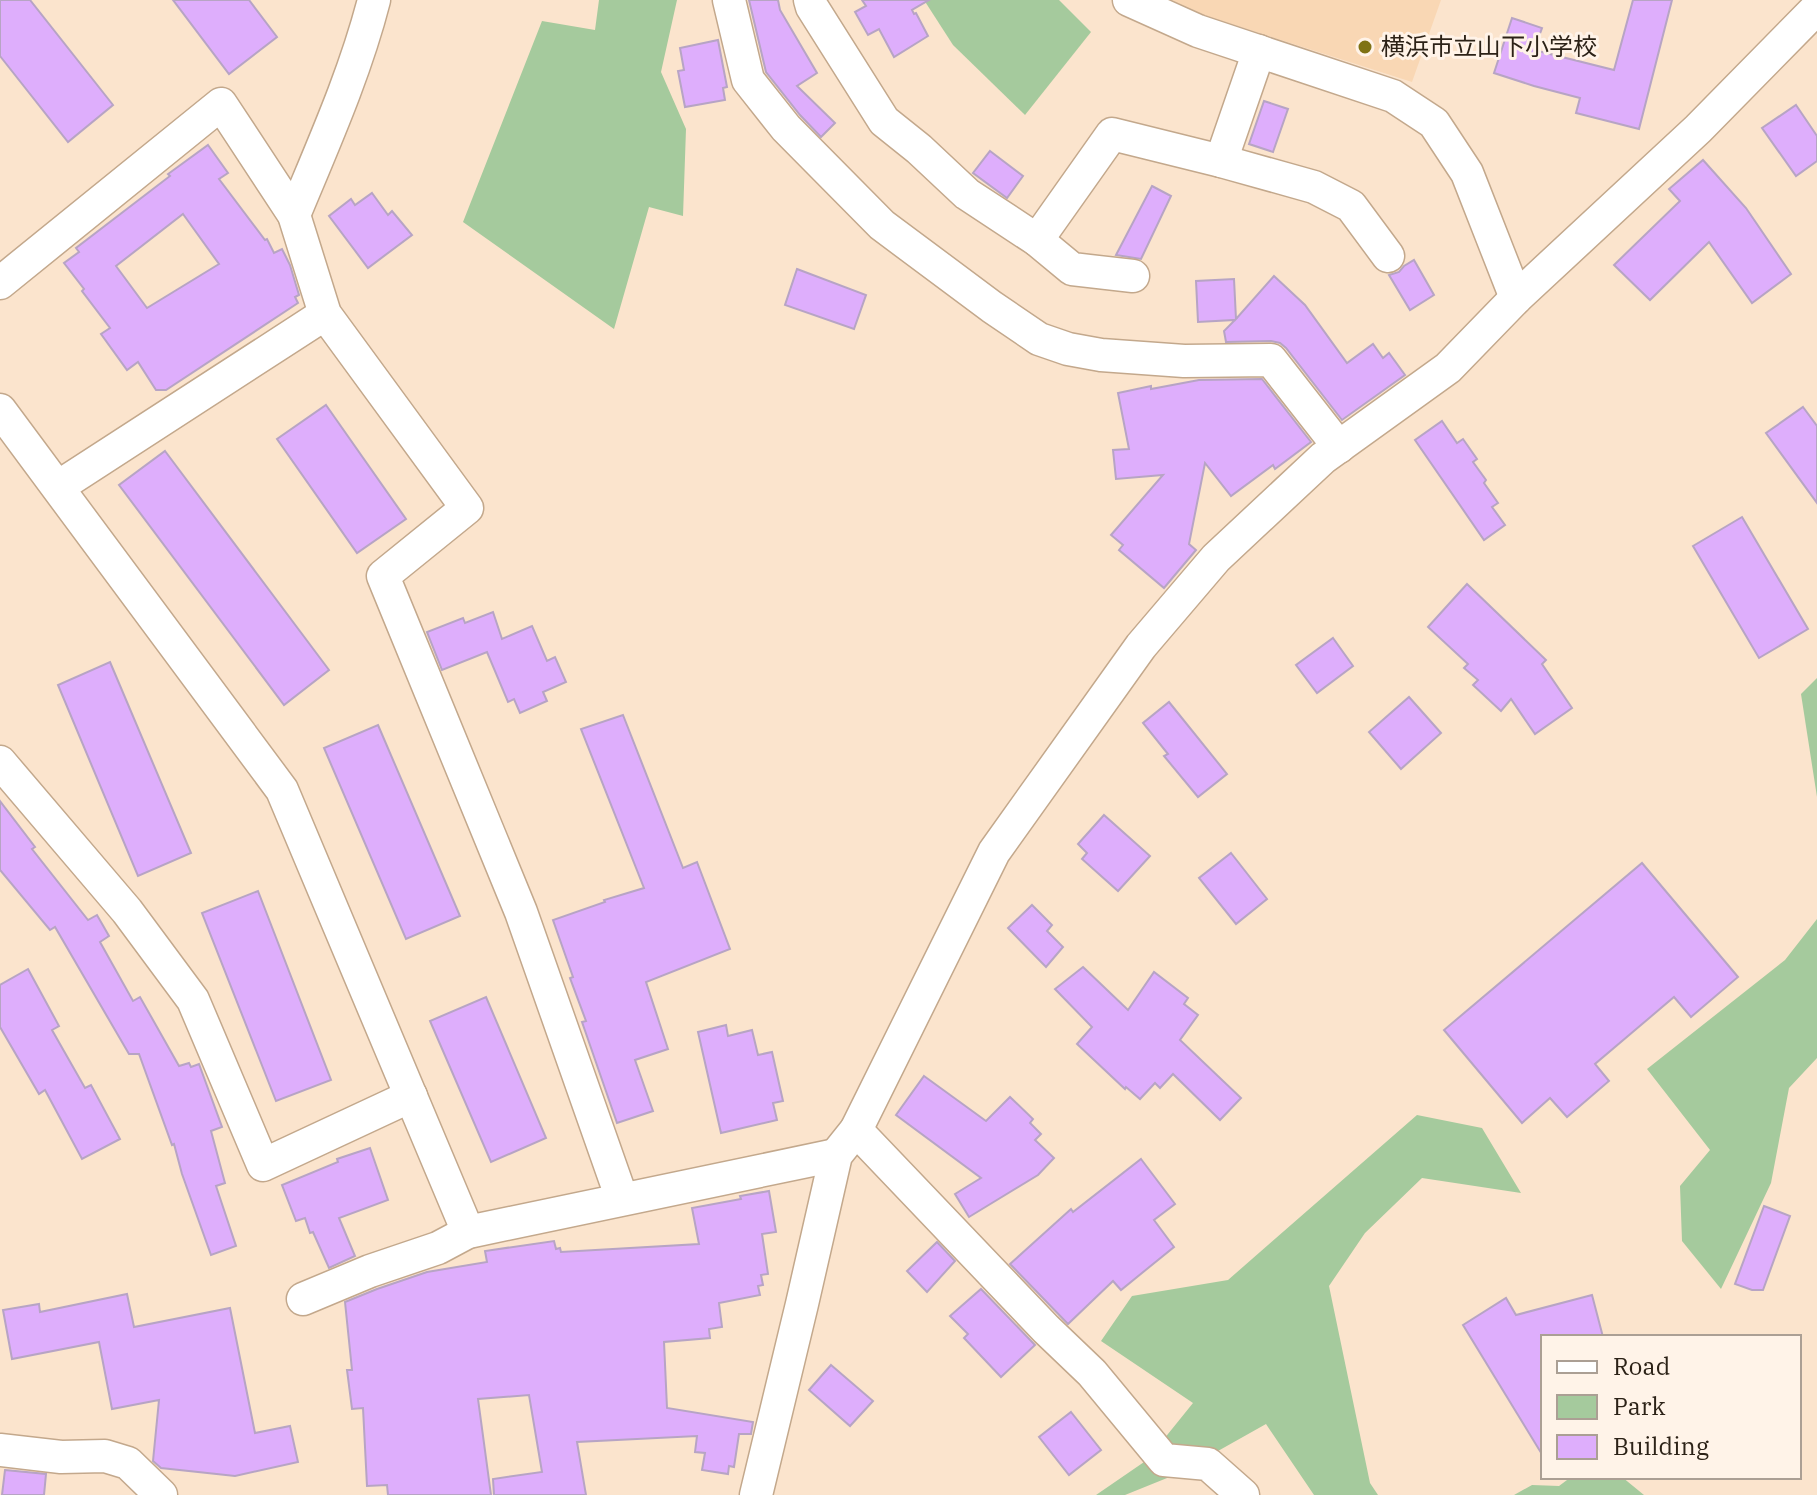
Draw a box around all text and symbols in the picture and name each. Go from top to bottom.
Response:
place label: 横浜市立山下小学校 [1381,30,1597,62]
marker: 横浜市立山下小学校 [1356,38,1374,56]
legend [1541,1335,1801,1479]
text: Road [1613,1350,1670,1382]
text: Park [1613,1390,1665,1422]
text: Building [1613,1430,1709,1462]

